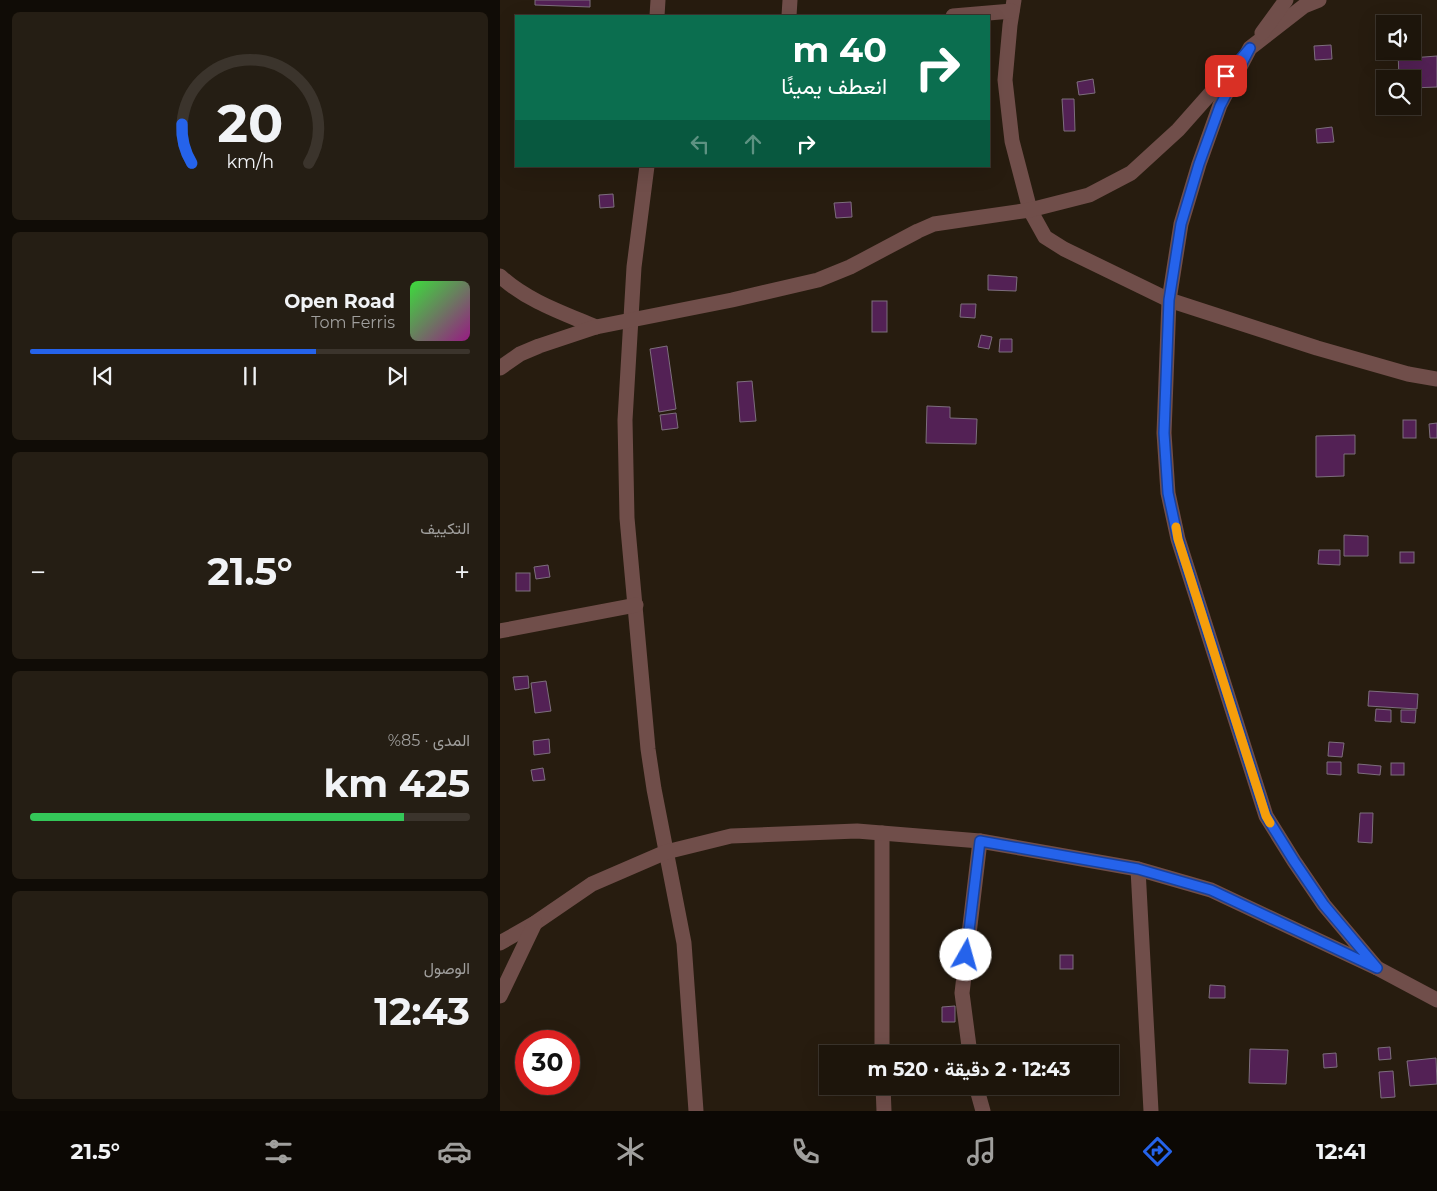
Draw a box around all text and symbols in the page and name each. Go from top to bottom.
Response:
map controls [1376,15,1421,115]
button: sound [1376,15,1421,60]
text: 40 m [792,28,887,71]
icon: right [905,35,970,100]
pin [1205,55,1247,97]
icon: arrive [1212,62,1240,90]
button: search [1376,70,1421,115]
text: انعطف يمينًا [781,73,887,100]
text: 20 [217,92,283,155]
icon: left [686,130,714,158]
icon: ahead [739,130,767,158]
icon: right [792,130,820,158]
text: km/h [226,151,274,172]
text: Open Road [284,290,395,313]
text: Tom Ferris [311,313,395,332]
icon: previous [89,362,117,390]
icon: pause [236,362,264,390]
icon: next [383,362,411,390]
text: التكييف [420,519,470,538]
text: 21.5° [207,548,293,595]
text: − [30,555,46,589]
text: + [454,555,470,589]
text: المدى · 85% [388,731,470,750]
text: 425 km [323,760,470,807]
position arrow [939,928,991,980]
text: الوصول [424,959,470,978]
text: 12:43 [374,988,470,1035]
speed limit sign: 30 [515,1030,580,1095]
text: 12:43 · 2 دقيقة · 520 m [868,1058,1070,1081]
icon: filters [261,1134,296,1169]
icon: car [437,1134,472,1169]
icon: climate [613,1134,648,1169]
icon: phone [788,1134,823,1169]
icon: music [964,1134,999,1169]
icon: directions [1140,1134,1175,1169]
text: 21.5° [70,1138,120,1165]
text: 12:41 [1316,1138,1367,1165]

